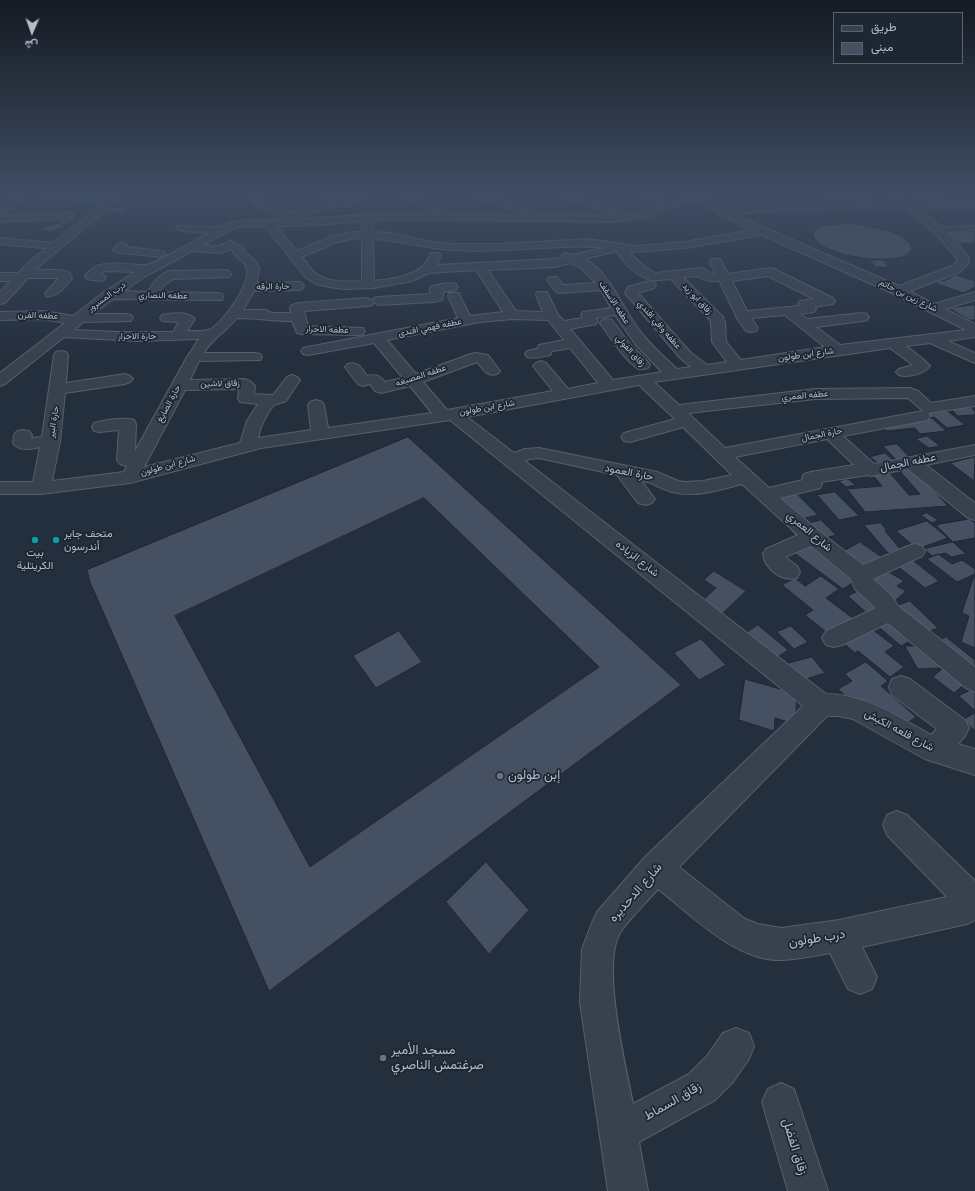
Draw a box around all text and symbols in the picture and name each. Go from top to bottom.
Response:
north arrow [12,12,52,52]
legend [833,12,963,64]
text: طريق [871,19,896,35]
text: ش [25,37,38,52]
text: مبنى [871,39,893,55]
street label: شارع زين بن حاتم [877,277,939,315]
street label: درب المسرور [86,279,128,315]
street label: عطفه الاسقف [596,279,632,327]
street label: حارة الرقه [256,281,290,293]
street label: زقاق ابو زيد [680,281,714,317]
street label: عطفه النصاري [138,290,188,302]
street label: عطفه وافي افندي [635,298,683,352]
street label: عطفه الفرن [17,310,59,322]
street label: عطفه فهمي افندى [397,317,463,339]
street label: عطفه الاحرار [305,324,349,336]
street label: حارة الاحرار [118,332,156,342]
street label: زقاق الفولي [613,333,647,369]
street label: شارع ابن طولون [777,346,835,364]
street label: عطفه المصبغه [394,363,448,389]
street label: زقاق لاشين [200,378,240,390]
street label: حارة الصايغ [155,383,183,425]
street label: عطفه العمري [781,389,829,403]
street label: شارع ابن طولون [458,398,516,418]
street label: حارة البير [46,405,62,439]
street label: حارة الجمال [801,426,843,444]
street label: عطفه الجمال [879,451,937,475]
street label: شارع ابن طولون [139,453,197,479]
street label: حارة العمود [603,462,655,484]
street label: شارع العمري [784,509,834,555]
place label: متحف جاير أندرسون [64,527,113,553]
marker: بيت الكريتلية [30,535,40,545]
marker: متحف جاير أندرسون [51,535,61,545]
street label: شارع الزياده [613,538,661,580]
place label: بيت الكريتلية [17,546,53,572]
street label: شارع قلعه الكبش [862,707,936,755]
place label: إبن طولون [508,768,560,784]
marker: إبن طولون [495,771,505,781]
street label: شارع الدحديره [606,860,666,926]
street label: درب طولون [788,927,846,951]
place label: مسجد الأمير صرغتمش الناصري [391,1043,484,1074]
marker: مسجد الأمير صرغتمش الناصري [378,1053,388,1063]
street label: زقاق السماط [642,1079,704,1125]
street label: زقاق الفضل [778,1117,810,1177]

